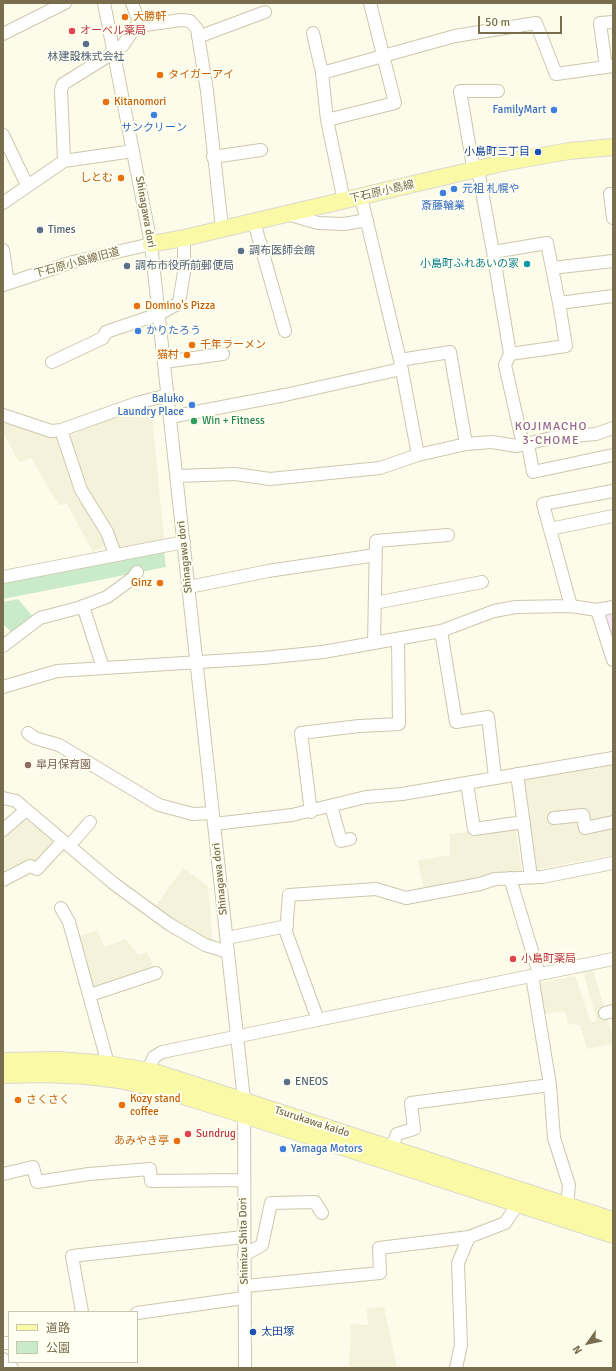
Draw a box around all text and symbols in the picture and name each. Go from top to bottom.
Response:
scale bar [480,8,564,34]
place label: 大勝軒 [133,10,166,24]
marker: 大勝軒 [120,12,130,22]
text: 50 m [485,15,510,30]
place label: オーベル薬局 [80,24,146,38]
marker: オーベル薬局 [67,26,77,36]
marker: 林建設株式会社 [81,39,91,49]
place label: 林建設株式会社 [48,50,124,64]
place label: タイガーアイ [168,68,234,82]
marker: タイガーアイ [155,70,165,80]
place label: Kitanomori [114,95,166,109]
marker: Kitanomori [101,97,111,107]
place label: FamilyMart [492,103,546,117]
marker: FamilyMart [549,105,559,115]
marker: サンクリーン [149,110,159,120]
place label: サンクリーン [121,121,187,135]
place label: 小島町三丁目 [464,145,530,159]
marker: 小島町三丁目 [533,147,543,157]
place label: しとむ [80,171,113,185]
marker: しとむ [116,173,126,183]
street label: Shinagawa dori [132,175,158,249]
street label: 下石原小島線 [348,178,416,206]
place label: 元祖 札幌や [462,182,519,196]
marker: 元祖 札幌や [449,184,459,194]
marker: 斎藤輪業 [438,188,448,198]
place label: 斎藤輪業 [421,199,465,213]
place label: Times [48,223,75,237]
marker: Times [35,225,45,235]
place label: 調布医師会館 [249,244,315,258]
street label: 下石原小島線旧道 [33,245,121,281]
marker: 調布医師会館 [236,246,246,256]
place label: 小島町ふれあいの家 [420,257,519,271]
place label: 調布市役所前郵便局 [135,259,234,273]
marker: 小島町ふれあいの家 [522,259,532,269]
marker: 調布市役所前郵便局 [122,261,132,271]
place label: Domino's Pizza [145,299,215,313]
marker: Domino's Pizza [132,301,142,311]
place label: かりたろう [146,324,201,338]
marker: かりたろう [133,326,143,336]
place label: 千年ラーメン [200,338,266,352]
marker: 千年ラーメン [187,340,197,350]
place label: 猫村 [157,348,179,362]
marker: 猫村 [182,350,192,360]
place label: Baluko Laundry Place [117,392,184,418]
marker: Baluko Laundry Place [187,400,197,410]
place label: Win + Fitness [202,414,265,428]
marker: Win + Fitness [189,416,199,426]
district label: KOJIMACHO 3-CHOME [515,420,587,448]
street label: Shinagawa dori [175,520,195,594]
place label: Ginz [131,576,152,590]
marker: Ginz [155,578,165,588]
place label: 皐月保育園 [36,758,91,772]
marker: 皐月保育園 [23,760,33,770]
street label: Shinagawa dori [210,842,230,916]
place label: 小島町薬局 [521,952,576,966]
marker: 小島町薬局 [508,954,518,964]
place label: ENEOS [295,1075,328,1089]
marker: ENEOS [282,1077,292,1087]
place label: Kozy stand coffee [130,1092,180,1118]
place label: さくさく [26,1093,70,1107]
marker: さくさく [13,1095,23,1105]
marker: Kozy stand coffee [117,1100,127,1110]
street label: Tsurukawa kaido [273,1104,351,1140]
place label: Sundrug [196,1127,236,1141]
marker: Sundrug [183,1129,193,1139]
place label: あみやき亭 [114,1134,169,1148]
marker: あみやき亭 [172,1136,182,1146]
place label: Yamaga Motors [291,1142,363,1156]
marker: Yamaga Motors [278,1144,288,1154]
street label: Shimizu Shita Dori [237,1197,251,1285]
legend [8,1311,138,1363]
text: 道路 [46,1321,70,1336]
north arrow [568,1323,608,1363]
place label: 太田塚 [261,1325,294,1339]
marker: 太田塚 [248,1327,258,1337]
text: 公園 [46,1341,70,1356]
text: N [570,1343,585,1357]

